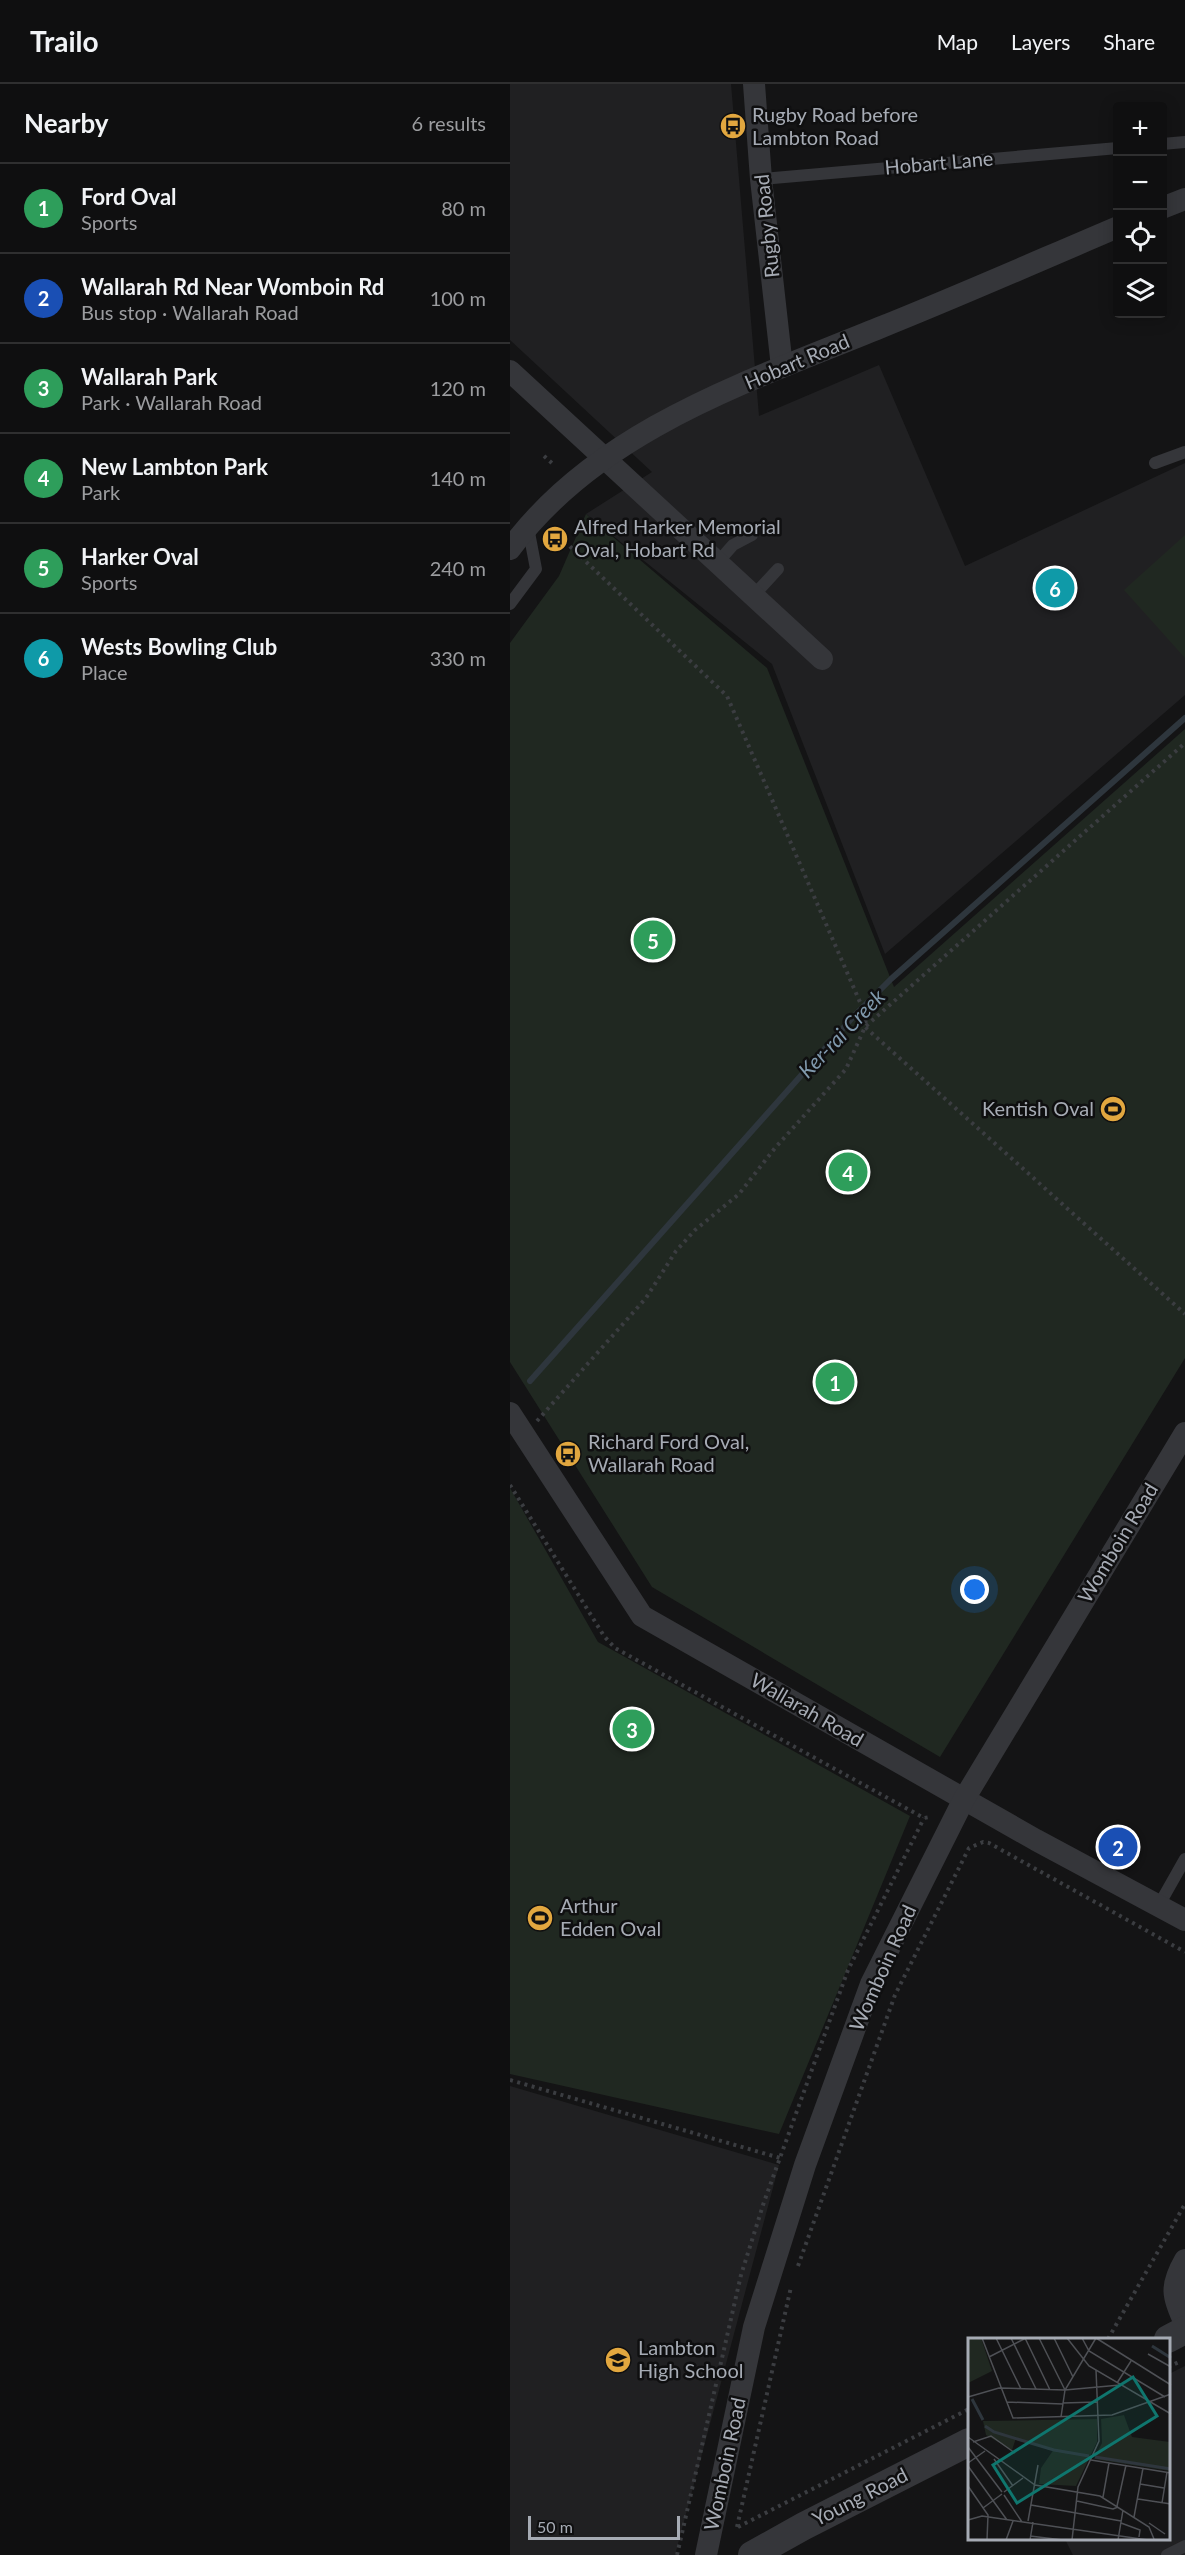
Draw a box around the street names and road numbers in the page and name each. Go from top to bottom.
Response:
street label: Hobart Lane [884,145,994,179]
street label: Rugby Road [749,173,783,279]
street label: Hobart Road [741,328,853,394]
street label: Womboin Road [1072,1478,1162,1607]
street label: Wallarah Road [747,1667,868,1751]
street label: Womboin Road [844,1901,921,2034]
street label: Womboin Road [698,2395,750,2532]
street label: Young Road [808,2462,911,2530]

